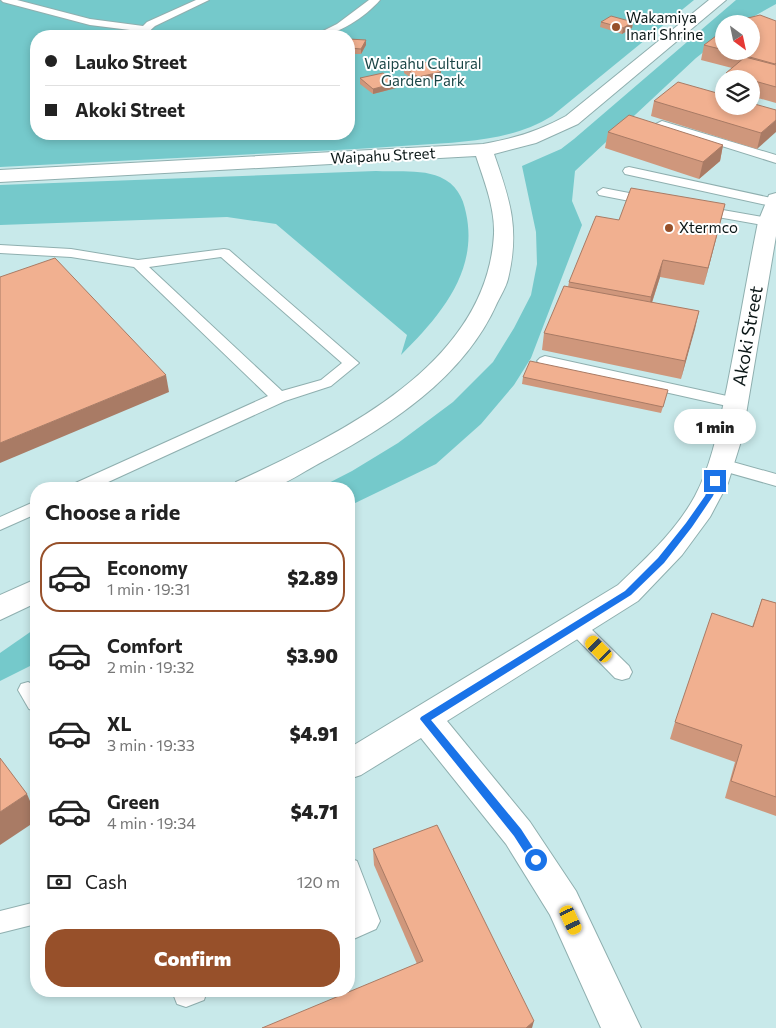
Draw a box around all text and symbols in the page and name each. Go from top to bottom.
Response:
place label: Wakamiya Inari Shrine [626,8,703,43]
north arrow [715,15,760,60]
map controls [715,15,760,115]
marker: Wakamiya Inari Shrine [610,21,622,33]
text: Lauko Street [75,50,187,73]
park label: Waipahu Cultural Garden Park [364,54,482,89]
button: layers [715,70,760,115]
text: Akoki Street [75,98,185,121]
street label: Waipahu Street [330,143,436,167]
place label: Xtermco [679,218,738,236]
marker: Xtermco [663,222,675,234]
street label: Akoki Street [727,284,767,388]
callout: 1 min [674,408,756,444]
text: 1 min [696,417,734,436]
route end [704,470,726,492]
text: Choose a ride [45,498,180,525]
icon: car [47,555,92,600]
text: Economy [107,556,188,579]
text: $2.89 [287,566,338,589]
text: 1 min · 19:31 [107,579,190,598]
icon: car [47,633,92,678]
car [583,633,614,665]
text: Comfort [107,634,183,657]
text: $3.90 [286,644,338,667]
text: 2 min · 19:32 [107,657,194,676]
icon: car [47,711,92,756]
text: XL [107,712,132,735]
text: $4.91 [289,722,338,745]
text: 3 min · 19:33 [107,735,195,754]
icon: car [47,789,92,834]
text: Green [107,790,159,813]
text: $4.71 [291,800,338,823]
text: 4 min · 19:34 [107,813,196,832]
route start [525,849,547,871]
icon: cash [45,868,73,896]
text: Cash [85,870,127,893]
text: 120 m [297,872,340,891]
car [557,903,584,937]
button: Confirm [45,929,340,987]

